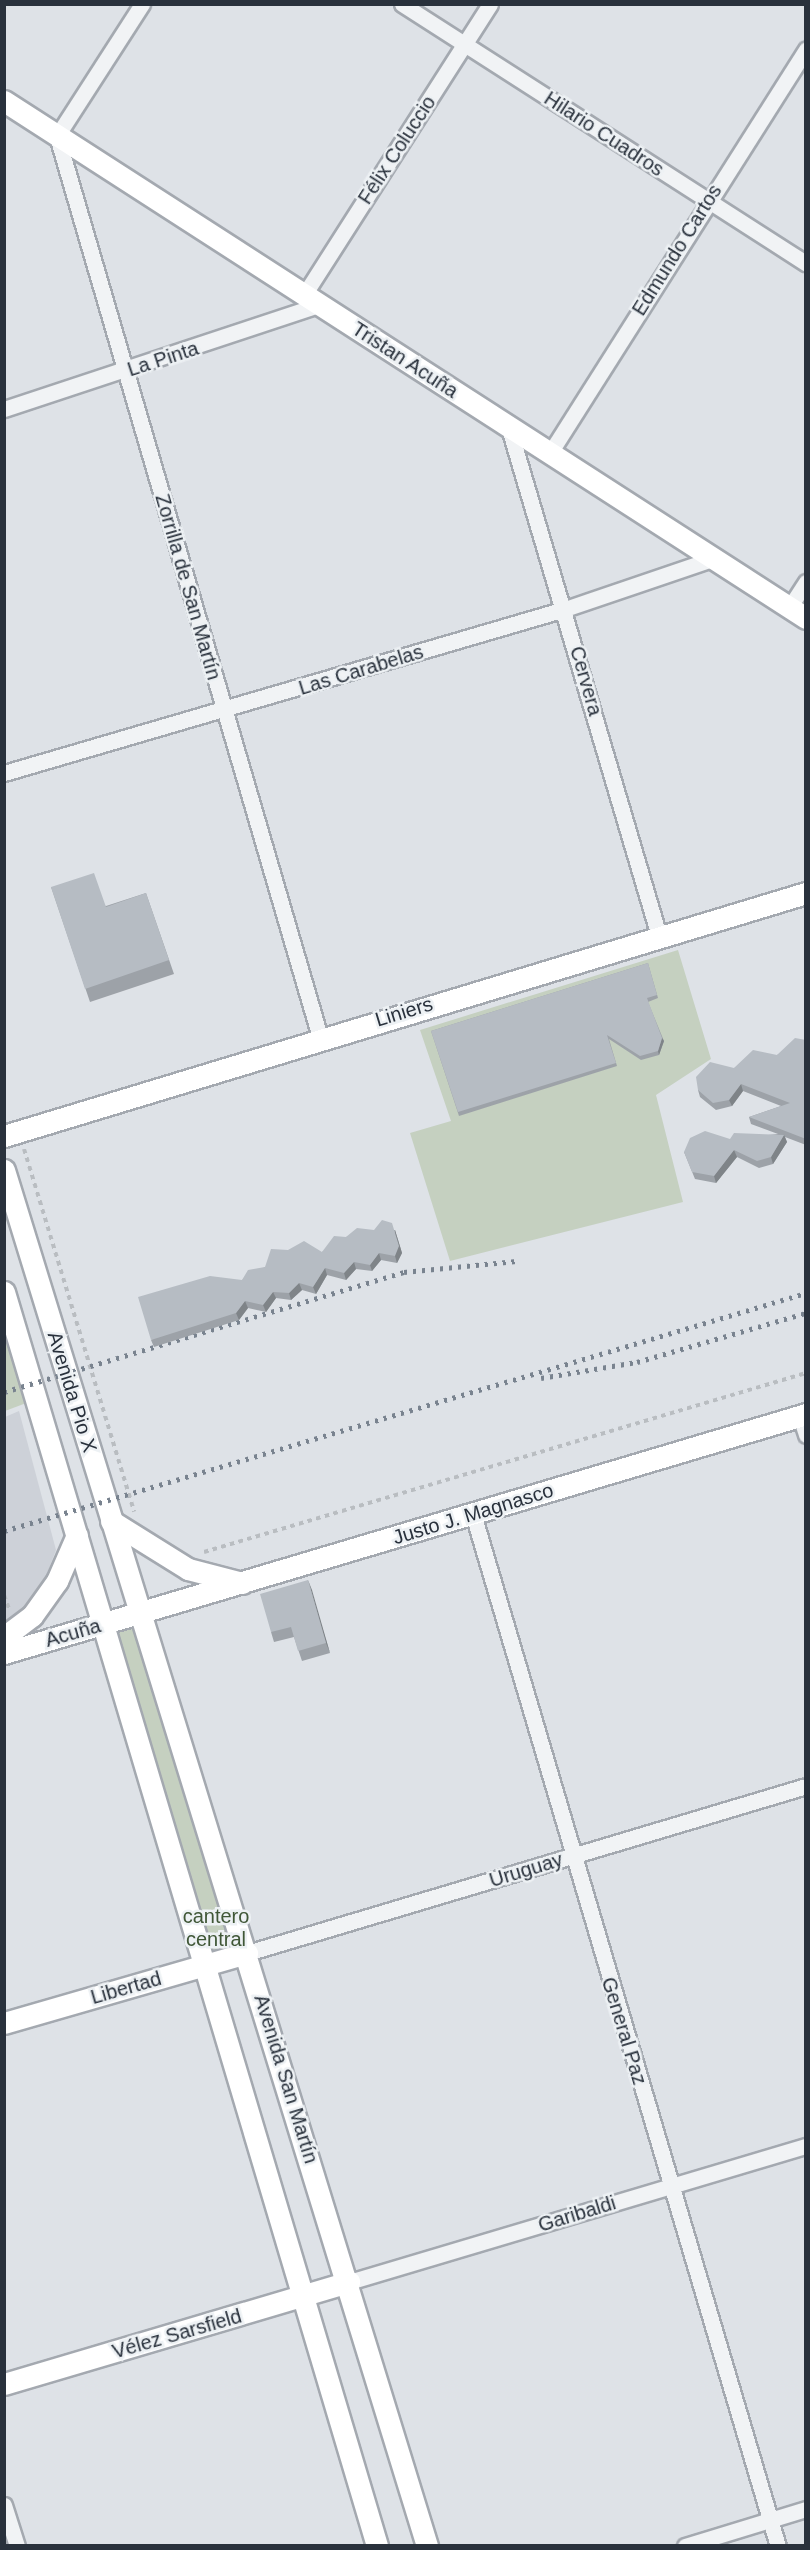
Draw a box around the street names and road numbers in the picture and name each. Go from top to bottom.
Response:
street label: Hilario Cuadros [540,86,668,182]
street label: Félix Coluccio [353,91,441,209]
street label: Edmundo Cartos [627,180,727,320]
street label: Tristan Acuña [347,317,463,403]
street label: La Pinta [124,336,202,382]
street label: Zorrilla de San Martín [150,491,226,683]
street label: Las Carabelas [296,640,426,700]
street label: Cervera [565,644,607,718]
street label: Liniers [372,992,436,1032]
street label: Avenida Pio X [42,1329,102,1455]
street label: Justo J. Magnasco [390,1478,556,1550]
street label: Acuña [42,1614,104,1652]
street label: Uruguay [486,1847,566,1893]
street label: Libertad [88,1967,164,2009]
street label: General Paz [596,1974,652,2088]
street label: Avenida San Martín [249,1992,323,2166]
street label: Garibaldi [535,2191,619,2237]
street label: Vélez Sarsfield [110,2304,244,2364]

